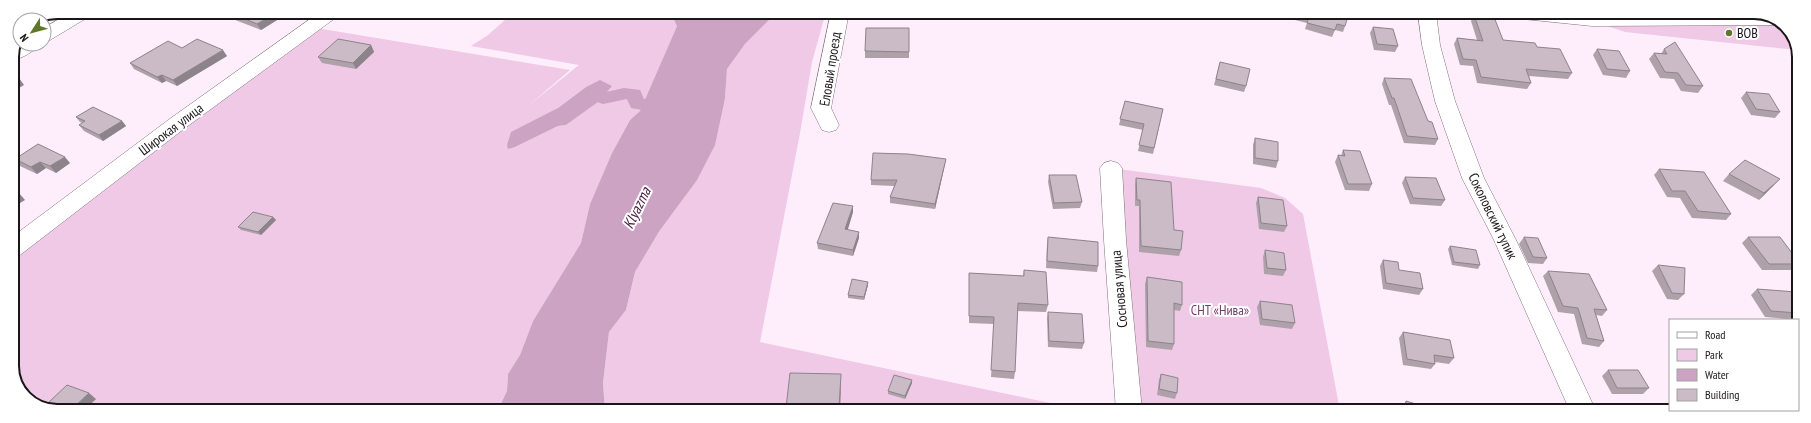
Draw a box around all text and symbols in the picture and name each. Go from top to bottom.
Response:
north arrow [12,12,52,52]
place label: ВОВ [1737,24,1758,42]
marker: ВОВ [1724,28,1734,38]
text: N [16,31,31,44]
street label: Еловый проезд [815,31,845,107]
street label: Широкая улица [135,99,207,159]
street label: Соколовский тупик [1464,170,1522,263]
water label: Klyazma [618,183,655,232]
street label: Сосновая улица [1107,250,1131,328]
park label: СНТ «Нива» [1191,301,1249,319]
legend [1669,319,1799,411]
text: Road [1705,327,1725,342]
text: Park [1705,347,1723,362]
text: Water [1705,367,1730,382]
text: Building [1705,387,1740,402]

